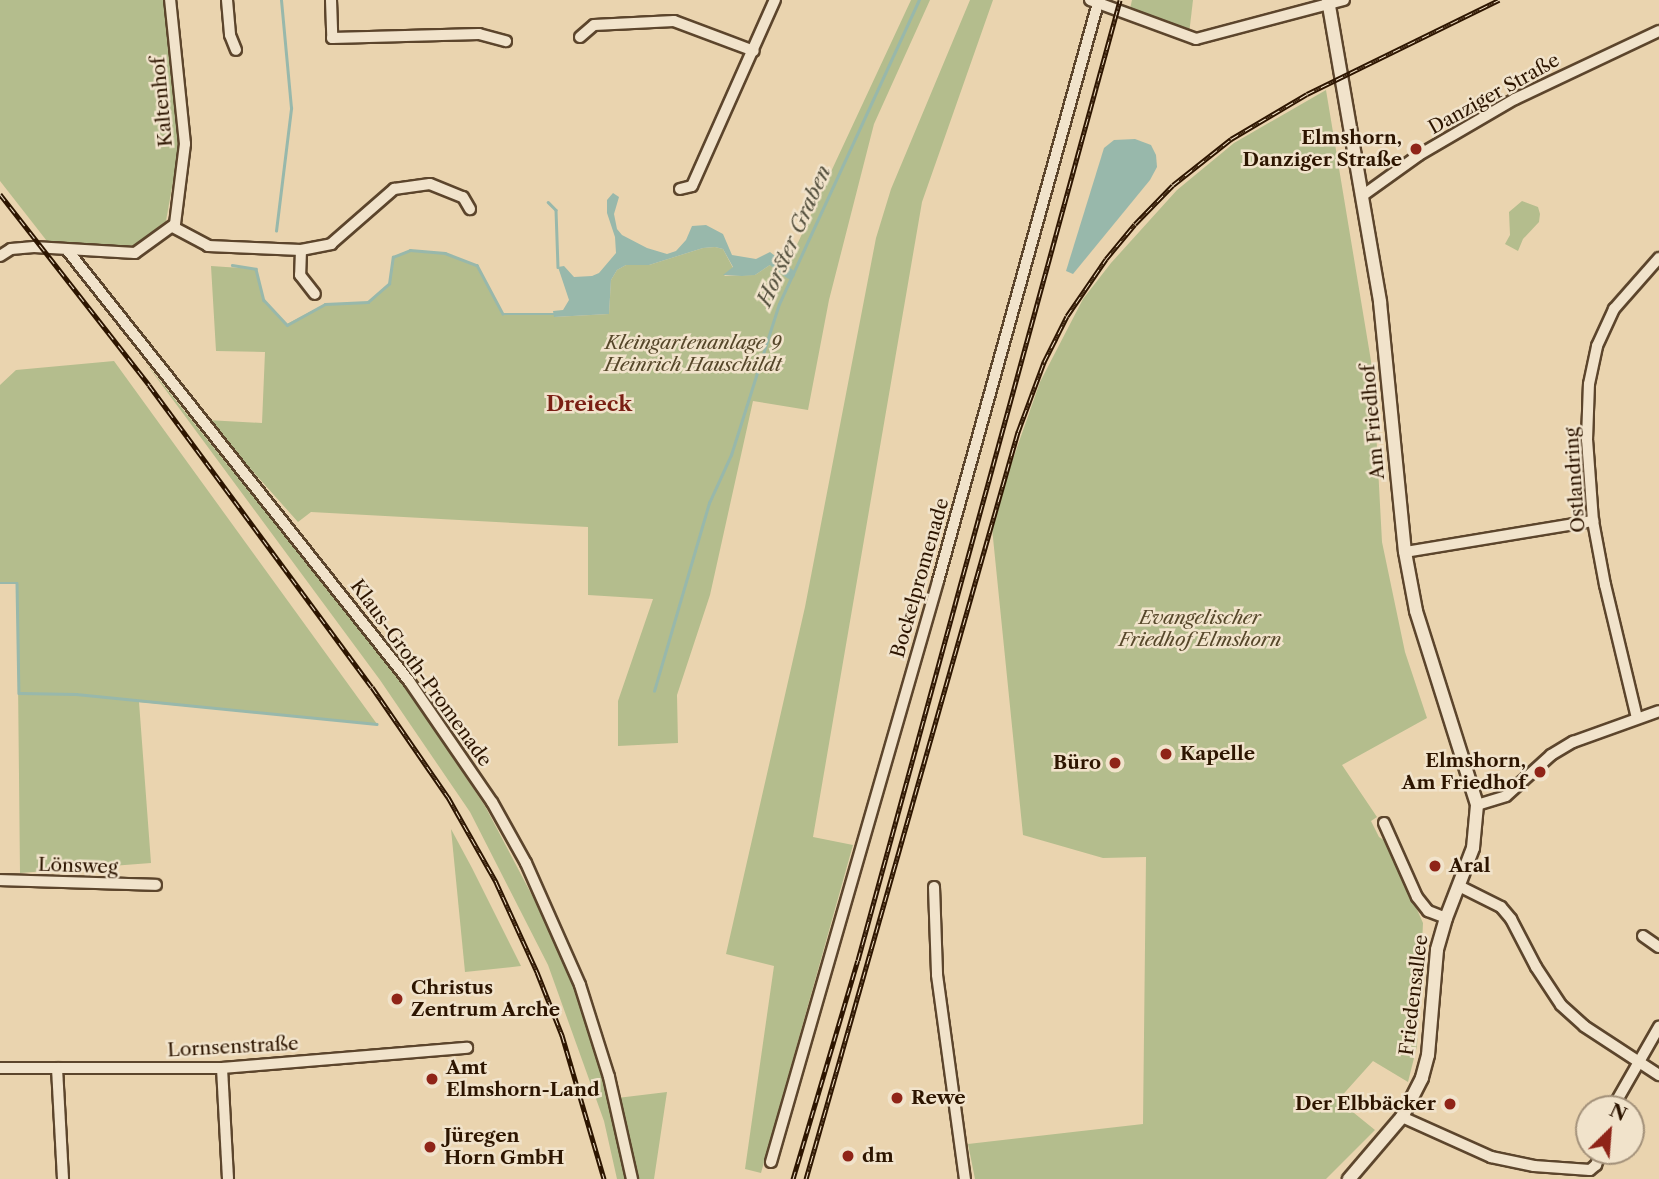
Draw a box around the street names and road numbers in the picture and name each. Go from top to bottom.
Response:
street label: Danziger Straße [1424,49,1564,139]
street label: Kaltenhof [147,56,177,148]
street label: Am Friedhof [1357,364,1389,480]
street label: Ostlandring [1560,427,1590,533]
street label: Bockelpromenade [886,496,954,660]
street label: Klaus-Groth-Promenade [346,575,496,771]
street label: Lönsweg [38,853,118,879]
street label: Friedensallee [1395,933,1433,1057]
street label: Lornsenstraße [167,1032,299,1062]

